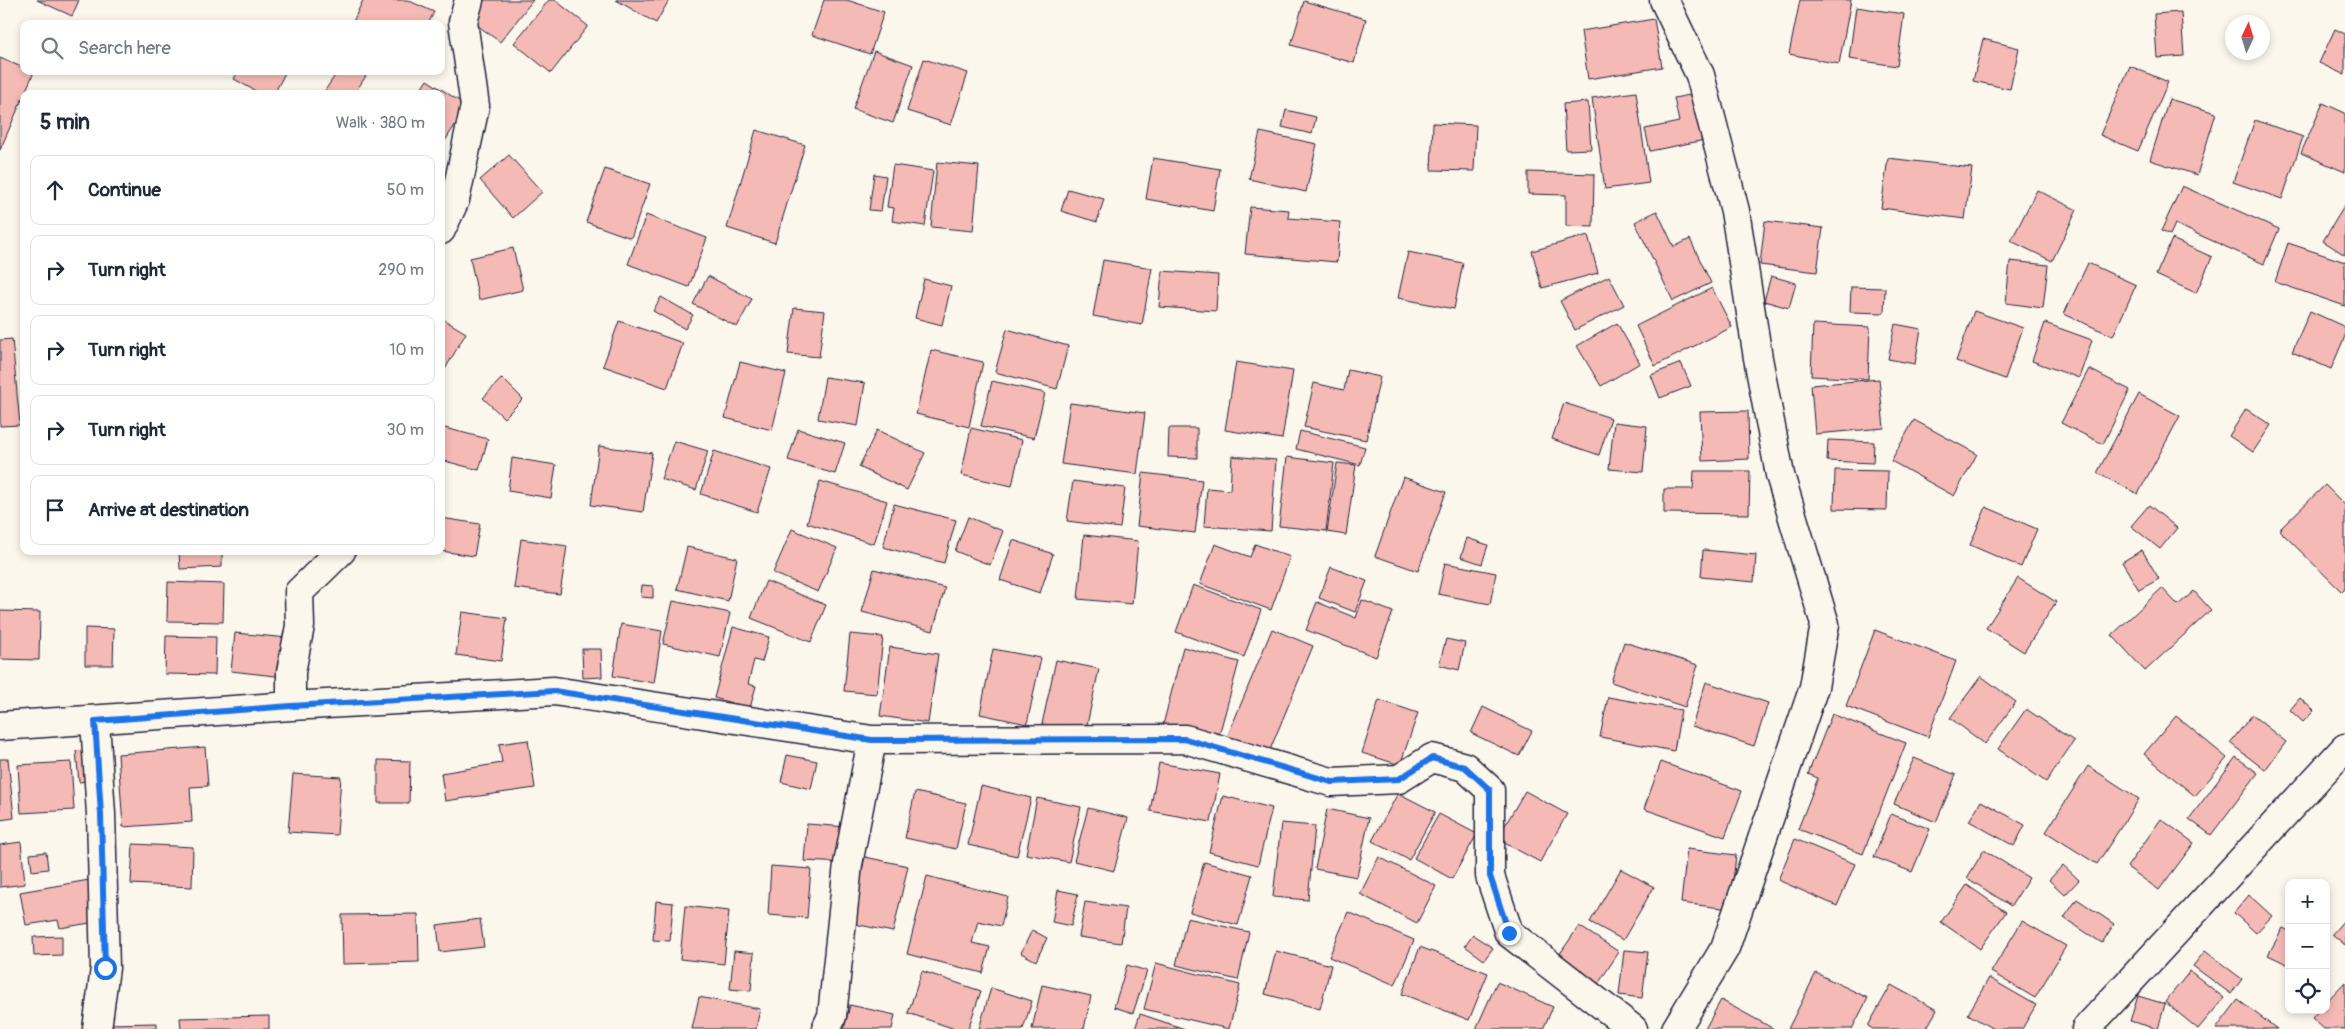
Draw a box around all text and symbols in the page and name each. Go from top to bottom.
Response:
north arrow [2225,15,2270,60]
search box [20,20,445,75]
icon: search [38,34,66,62]
text: Search here [78,36,171,60]
text: 5 min [40,109,90,136]
text: Walk · 380 m [336,113,425,133]
icon: ahead [41,176,69,204]
text: Continue [88,178,161,202]
text: 50 m [387,180,424,200]
icon: right [41,256,69,284]
text: Turn right [88,258,166,282]
text: 290 m [378,260,424,280]
icon: right [41,336,69,364]
text: Turn right [88,338,166,362]
text: 10 m [389,340,424,360]
icon: right [41,416,69,444]
text: Turn right [88,418,166,442]
text: 30 m [386,420,424,440]
icon: arrive [41,496,69,524]
text: Arrive at destination [88,498,249,522]
map controls [2285,879,2330,1014]
button: + [2285,879,2330,924]
route end [1498,922,1521,945]
button: − [2285,924,2330,969]
route start [94,957,117,980]
button: locate [2285,969,2330,1014]

